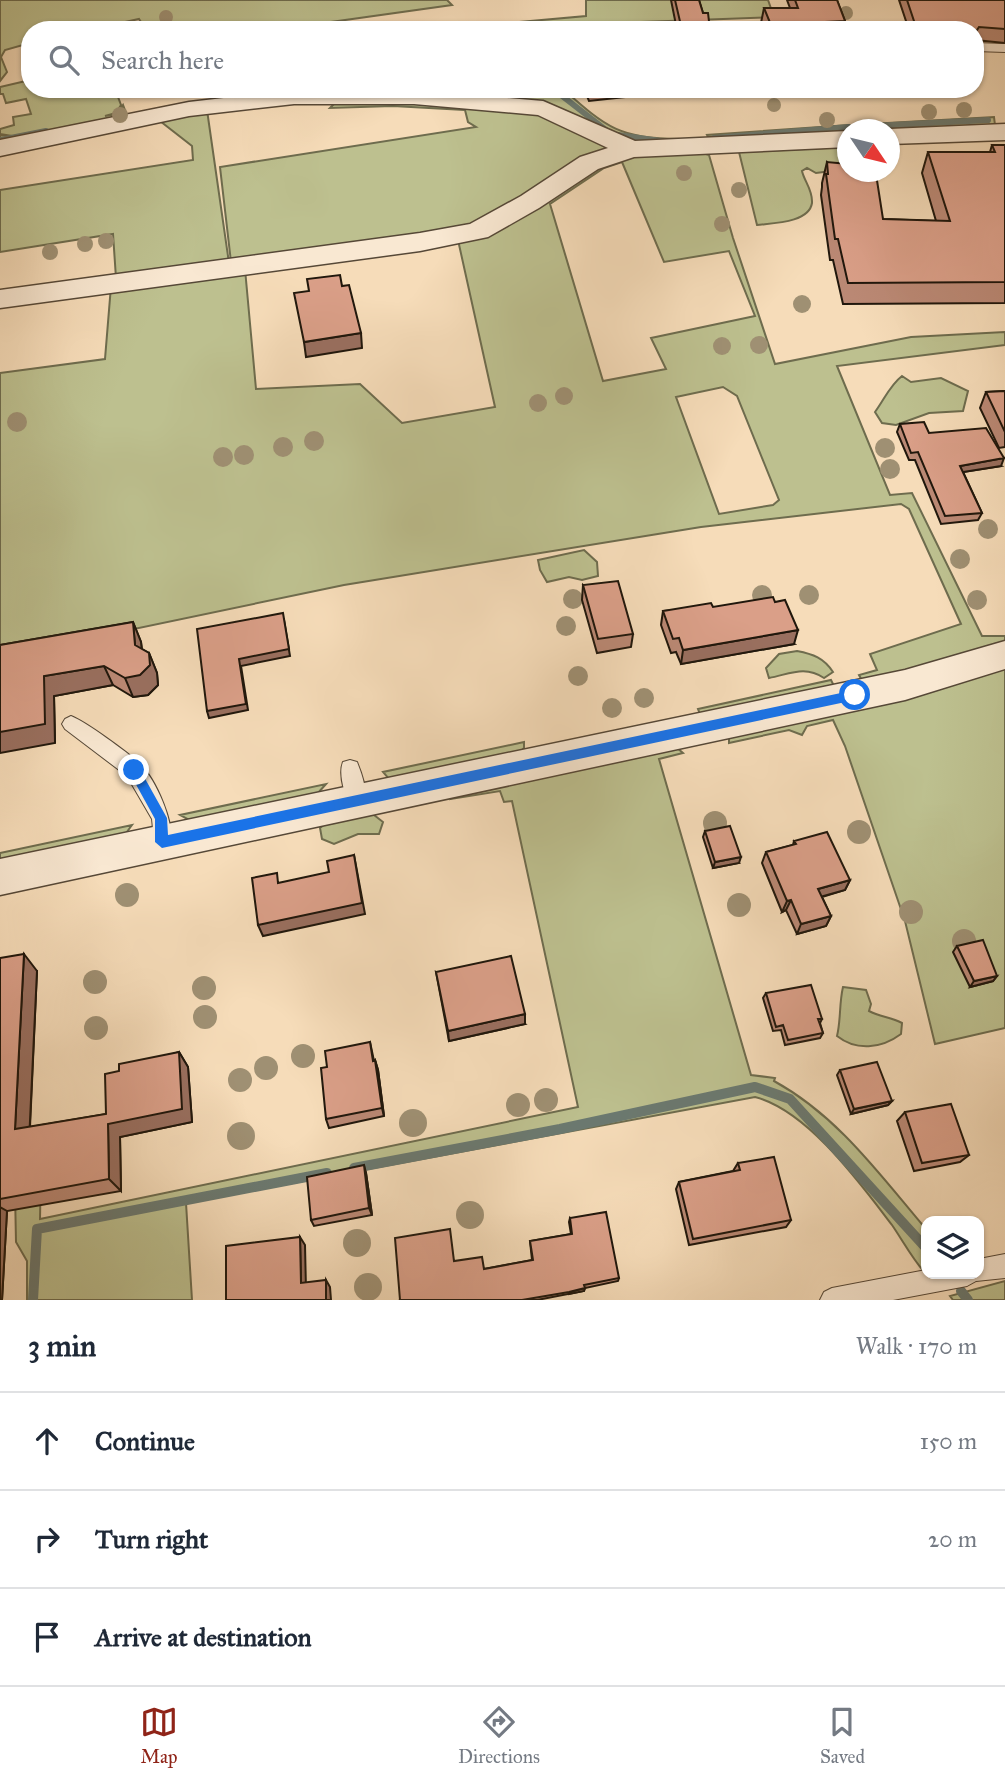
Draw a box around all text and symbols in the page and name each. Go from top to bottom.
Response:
search box [21,21,984,98]
icon: search [45,41,83,79]
text: Search here [101,44,224,76]
north arrow [837,119,900,182]
route start [839,679,870,710]
route end [118,754,149,785]
map controls [921,1216,984,1279]
button: layers [921,1216,984,1279]
text: 3 min [28,1328,96,1364]
text: Walk · 170 m [856,1332,977,1360]
icon: ahead [28,1422,66,1460]
text: Continue [95,1425,195,1457]
text: 150 m [920,1427,977,1455]
icon: right [28,1520,66,1558]
text: Turn right [95,1523,208,1555]
text: 20 m [928,1525,977,1553]
icon: arrive [28,1618,66,1656]
text: Arrive at destination [95,1621,312,1653]
tab: Map [140,1703,178,1768]
tab: Directions [458,1703,540,1768]
tab: Saved [820,1703,865,1768]

